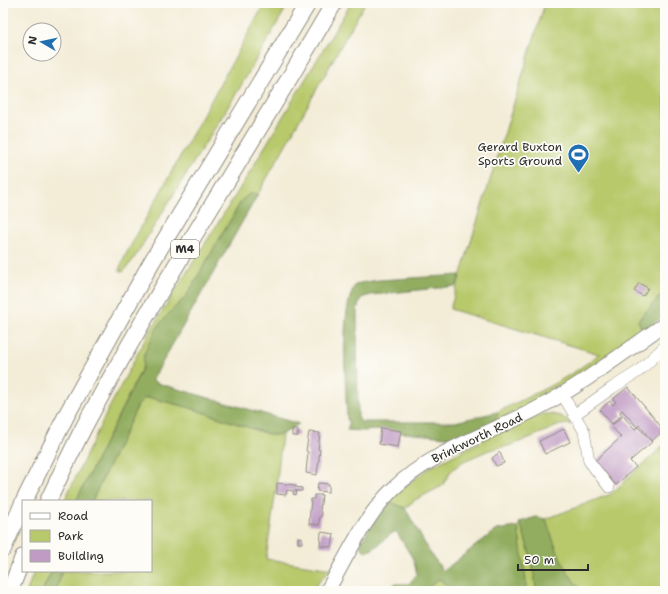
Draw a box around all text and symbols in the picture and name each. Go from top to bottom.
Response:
north arrow [22,22,62,62]
text: N [25,35,41,46]
place label: Gerard Buxton Sports Ground [478,139,562,169]
sports icon: Gerard Buxton Sports Ground [565,141,591,174]
road number: M4 [171,240,199,258]
street label: Brinkworth Road [429,409,525,467]
legend [22,500,152,572]
text: Road [58,508,89,524]
text: Park [58,528,84,544]
scale bar [518,546,588,572]
text: Building [58,548,104,564]
text: 50 m [524,552,554,568]

